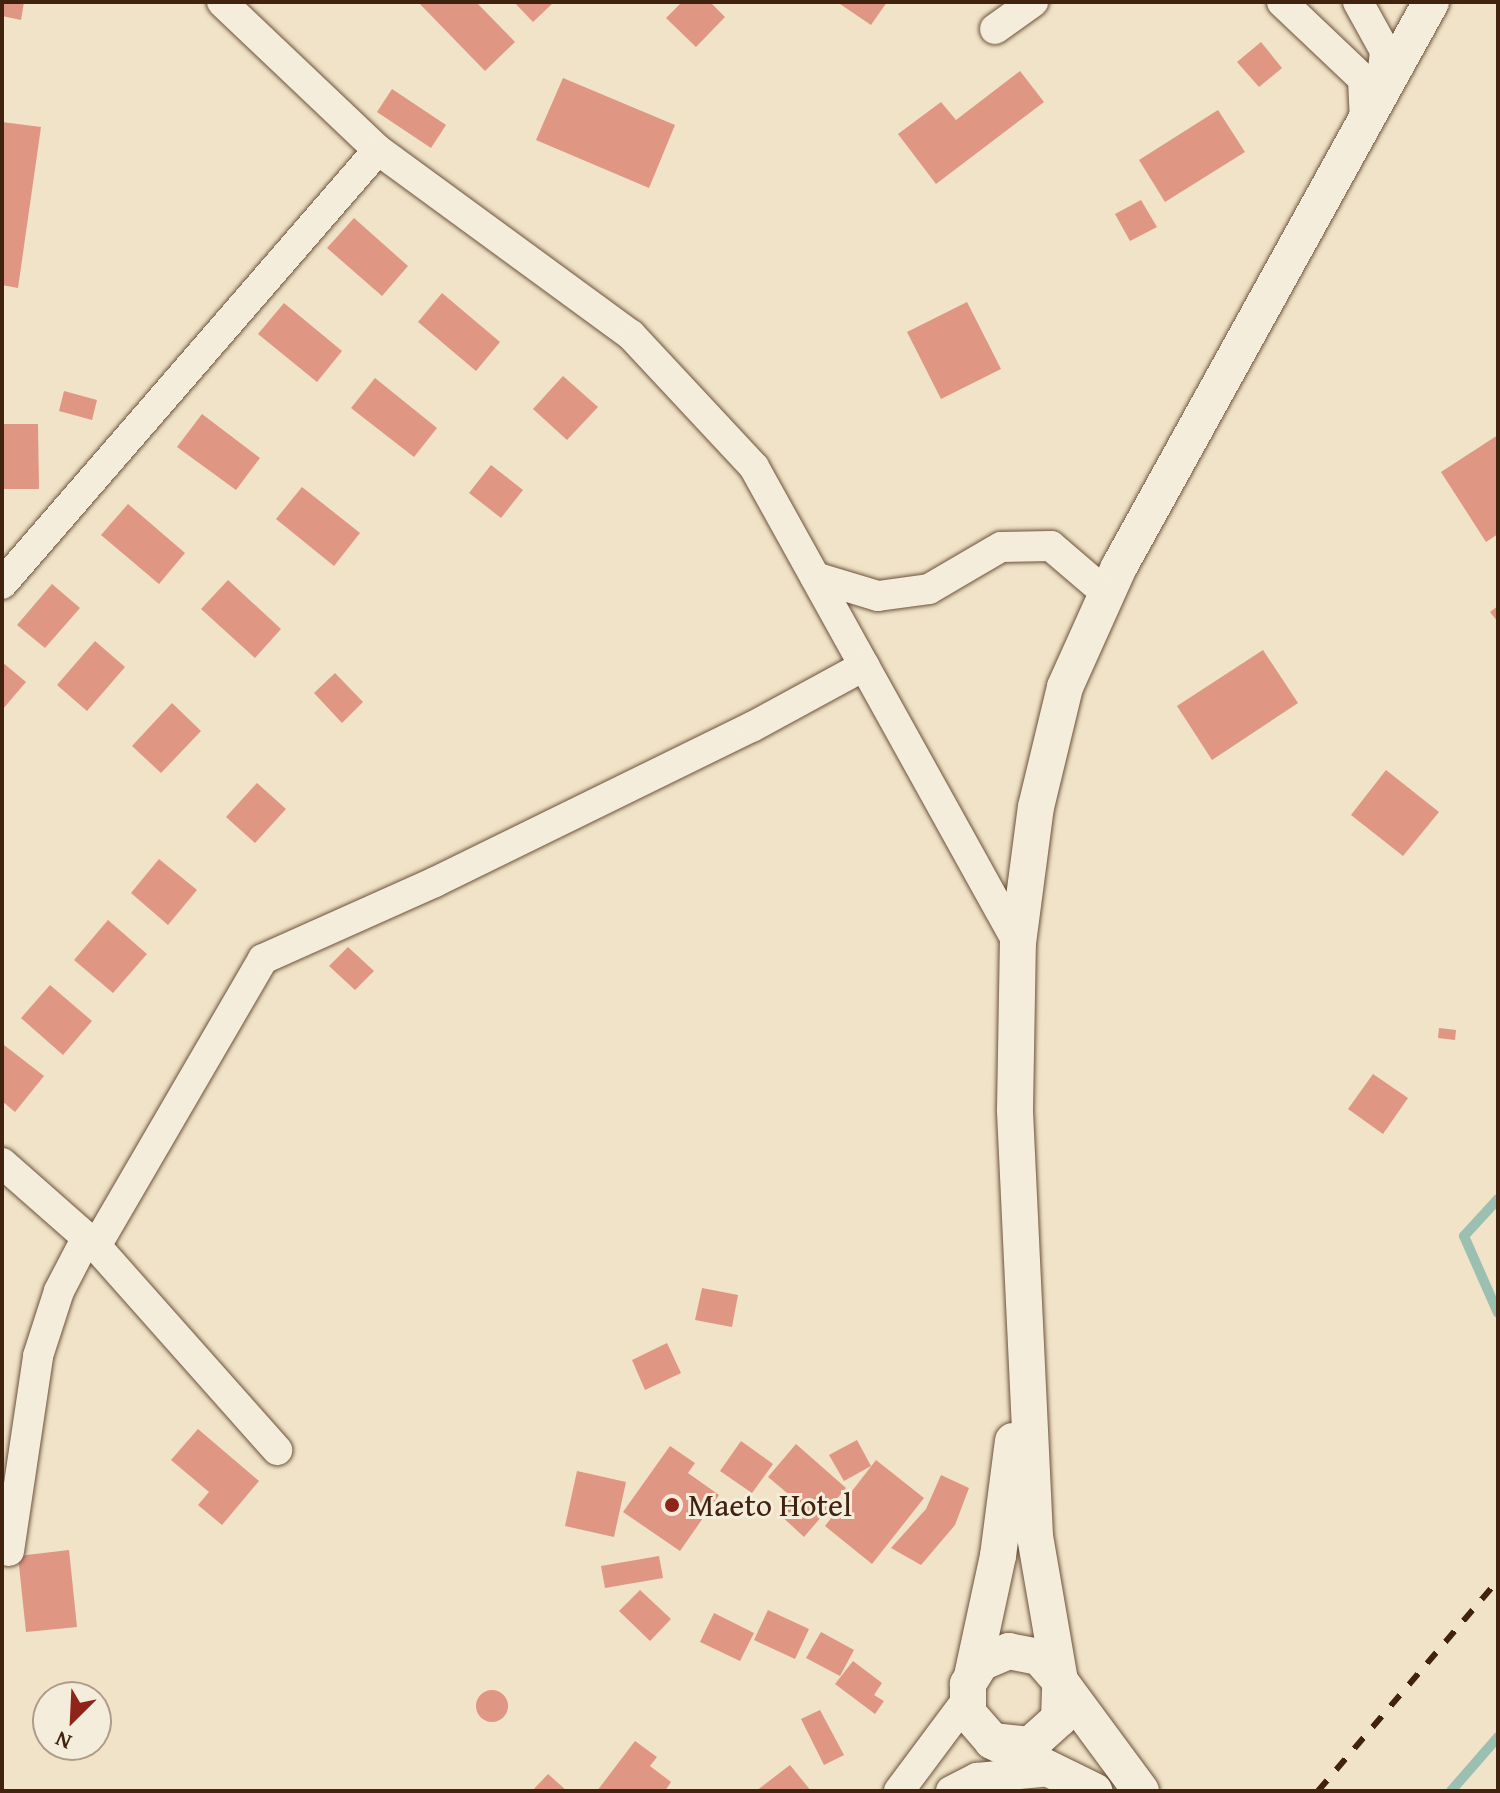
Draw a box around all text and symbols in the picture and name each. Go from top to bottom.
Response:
place label: Maeto Hotel [688,1486,852,1524]
marker: Maeto Hotel [663,1496,681,1514]
north arrow [32,1681,112,1761]
text: N [50,1723,76,1759]

